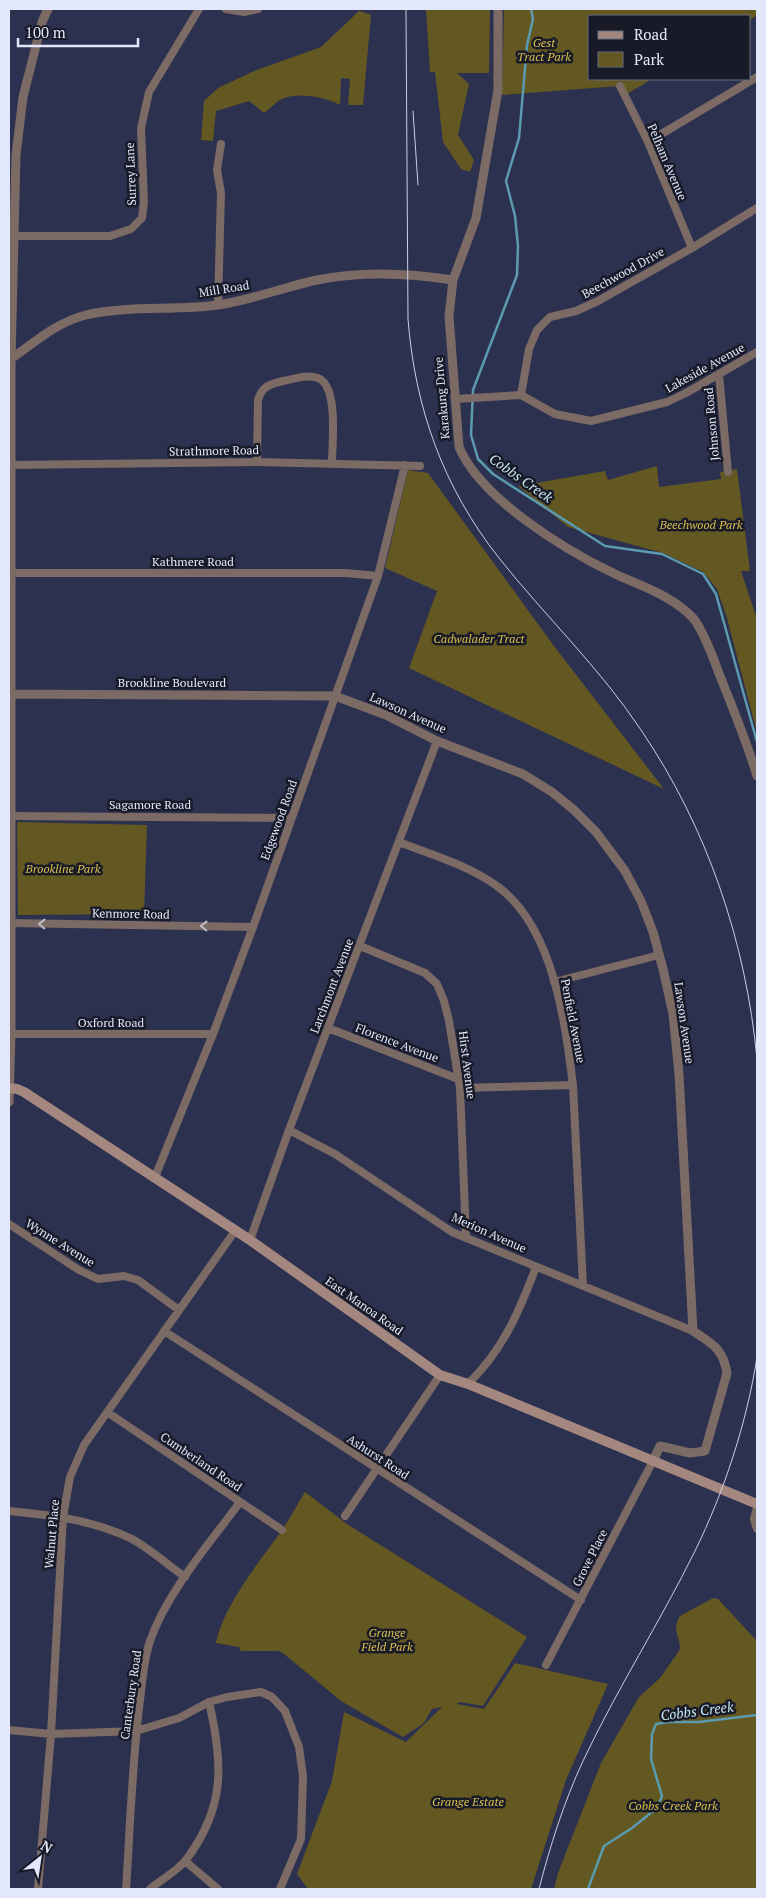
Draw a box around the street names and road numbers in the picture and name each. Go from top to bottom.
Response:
street label: Pelham Avenue [645,121,690,202]
street label: Surrey Lane [122,142,139,206]
street label: Beechwood Drive [579,244,667,301]
street label: Mill Road [198,277,251,300]
street label: Lakeside Avenue [663,340,747,396]
street label: Karakung Drive [430,356,453,440]
street label: Johnson Road [701,386,722,461]
street label: Strathmore Road [169,442,260,459]
street label: Kathmere Road [152,554,234,569]
street label: Brookline Boulevard [118,675,227,690]
street label: Lawson Avenue [368,689,449,736]
street label: Edgewood Road [257,777,300,862]
street label: Sagamore Road [109,797,191,812]
street label: Kenmore Road [92,905,170,922]
street label: Larchmont Avenue [307,936,357,1035]
street label: Penfield Avenue [558,978,589,1064]
street label: Lawson Avenue [671,981,698,1065]
street label: Oxford Road [78,1015,145,1030]
street label: Florence Avenue [353,1020,441,1065]
street label: Hirst Avenue [456,1030,479,1100]
street label: Merion Avenue [449,1209,529,1256]
street label: Wynne Avenue [23,1215,98,1270]
street label: East Manoa Road [322,1273,406,1338]
street label: Cumberland Road [158,1429,245,1495]
street label: Ashurst Road [344,1431,413,1482]
street label: Walnut Place [41,1499,62,1569]
street label: Grove Place [569,1527,610,1589]
street label: Canterbury Road [117,1649,144,1741]

